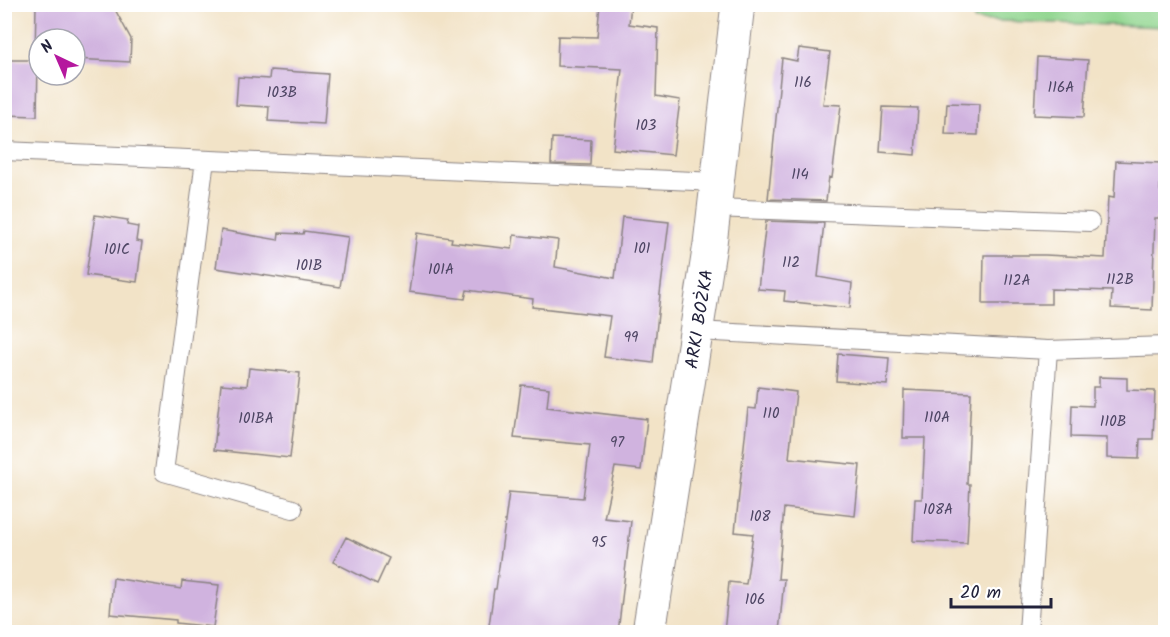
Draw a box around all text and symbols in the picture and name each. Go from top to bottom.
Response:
north arrow [27,27,87,87]
text: N [35,35,60,60]
house number: 116 [794,71,812,95]
house number: 116A [1048,76,1074,100]
house number: 103B [267,81,297,105]
house number: 103 [636,114,657,138]
house number: 114 [791,163,809,187]
house number: 101 [634,237,651,261]
house number: 101C [104,238,130,262]
house number: 112 [782,251,800,275]
house number: 101B [296,254,322,278]
house number: 101A [428,258,454,282]
street label: ARKI BOŻKA [678,267,723,371]
house number: 112B [1106,268,1134,292]
house number: 112A [1003,269,1031,293]
house number: 99 [624,326,639,350]
house number: 110 [763,402,780,426]
house number: 110A [924,406,950,430]
house number: 101BA [238,407,274,431]
house number: 110B [1100,410,1126,434]
house number: 97 [610,431,625,455]
house number: 108A [923,498,953,522]
house number: 108 [749,505,772,529]
house number: 95 [591,531,608,555]
scale bar [951,571,1052,609]
text: 20 m [960,579,1001,608]
house number: 106 [745,588,765,612]

